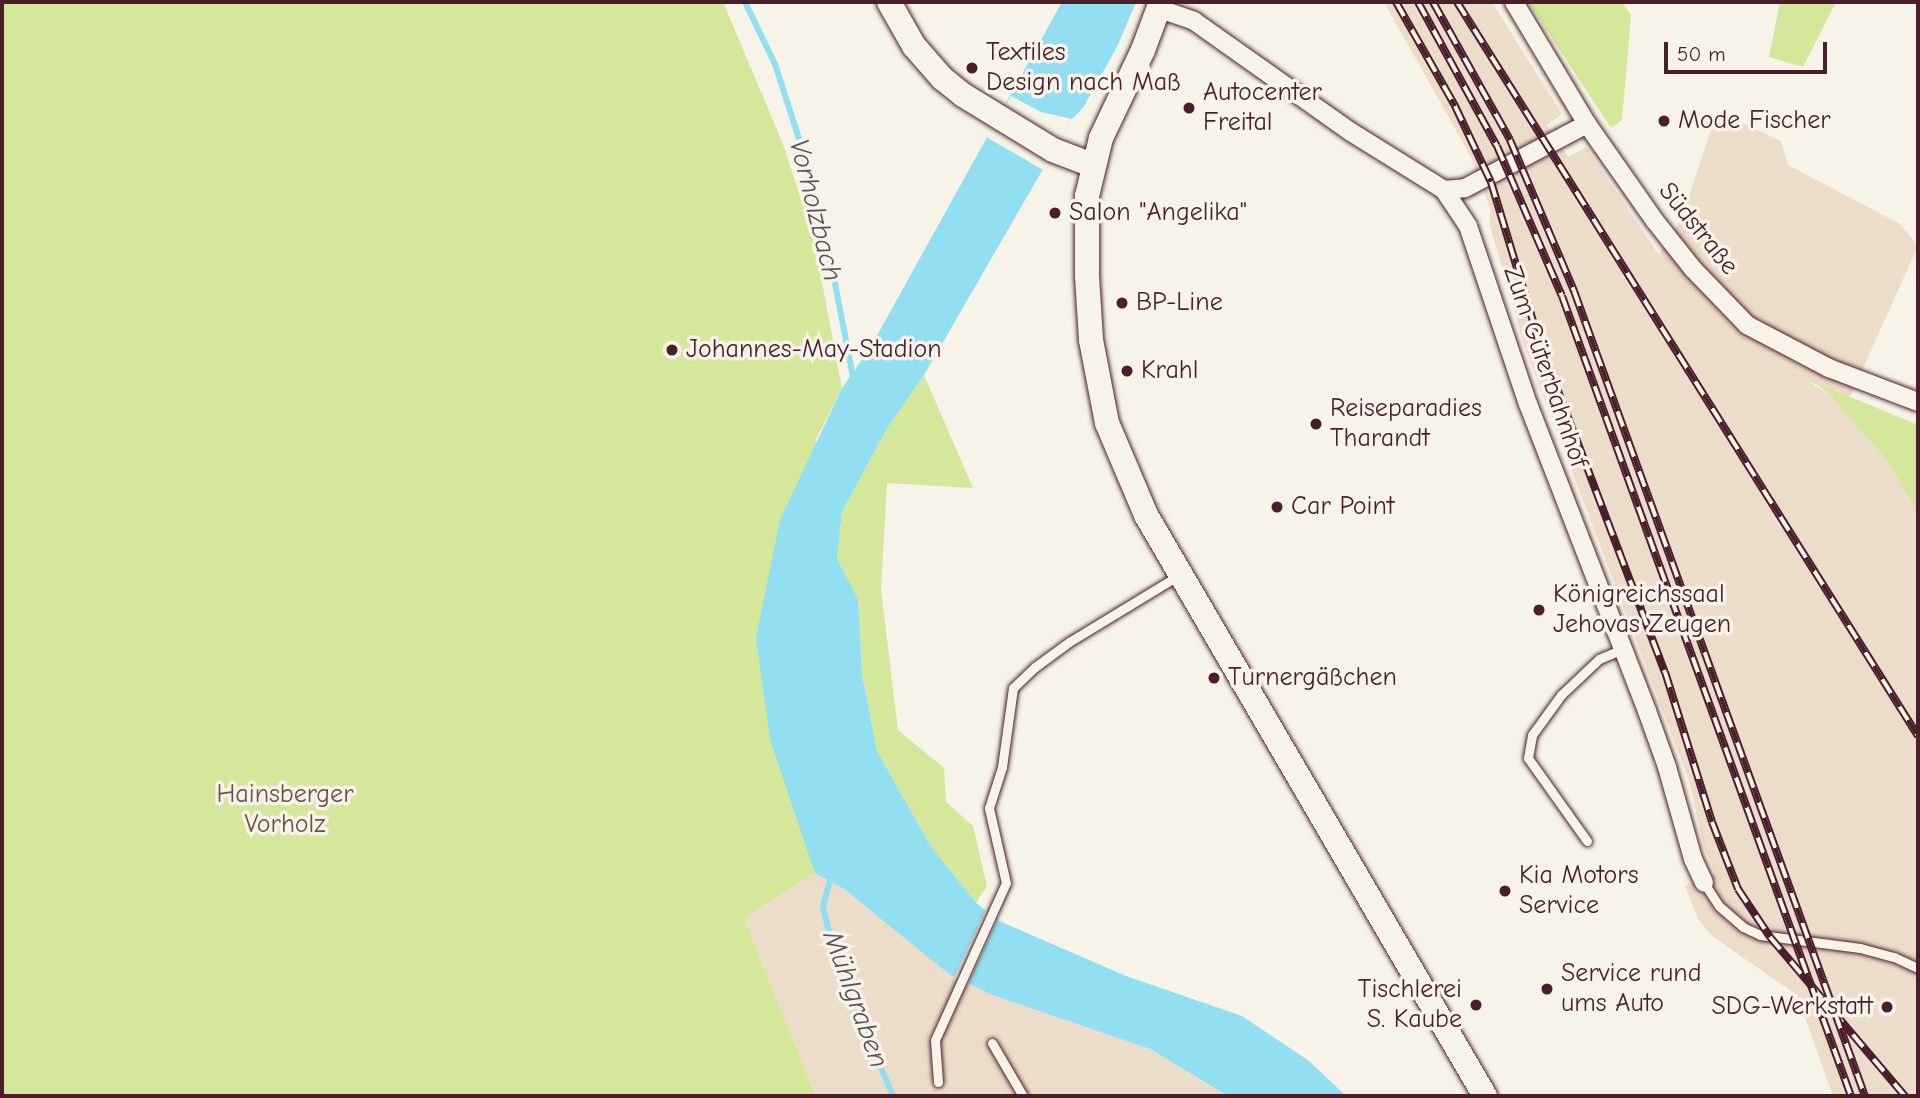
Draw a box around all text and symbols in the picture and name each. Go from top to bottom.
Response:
scale bar [1668,28,1831,72]
place label: Textiles Design nach Maß [986,37,1181,98]
text: 50 m [1677,42,1726,66]
marker: Textiles Design nach Maß [964,60,980,76]
place label: Autocenter Freital [1203,77,1322,138]
marker: Autocenter Freital [1181,100,1197,116]
place label: Mode Fischer [1678,105,1830,137]
marker: Mode Fischer [1656,113,1672,129]
water label: Vorholzbach [782,135,850,285]
street label: Südstraße [1651,177,1745,281]
place label: Salon "Angelika" [1069,197,1247,229]
marker: Salon "Angelika" [1047,205,1063,221]
street label: Zum Güterbahnhof [1496,262,1594,472]
place label: BP-Line [1136,287,1223,319]
marker: BP-Line [1114,295,1130,311]
place label: Johannes-May-Stadion [686,334,942,366]
marker: Johannes-May-Stadion [664,342,680,358]
place label: Krahl [1141,355,1198,387]
marker: Krahl [1119,363,1135,379]
place label: Reiseparadies Tharandt [1330,393,1482,454]
marker: Reiseparadies Tharandt [1308,416,1324,432]
place label: Car Point [1291,491,1394,523]
marker: Car Point [1269,499,1285,515]
place label: Königreichssaal Jehovas Zeugen [1553,579,1731,640]
marker: Königreichssaal Jehovas Zeugen [1531,602,1547,618]
place label: Turnergäßchen [1228,662,1397,694]
marker: Turnergäßchen [1206,670,1222,686]
park label: Hainsberger Vorholz [217,779,353,840]
place label: Kia Motors Service [1519,860,1638,922]
marker: Kia Motors Service [1497,883,1513,899]
water label: Mühlgraben [816,926,896,1072]
place label: Service rund ums Auto [1561,958,1701,1020]
place label: Tischlerei S. Kaube [1358,974,1462,1036]
marker: Service rund ums Auto [1539,981,1555,997]
place label: SDG-Werkstatt [1712,991,1873,1023]
marker: Tischlerei S. Kaube [1468,997,1484,1013]
marker: SDG-Werkstatt [1879,999,1895,1015]

